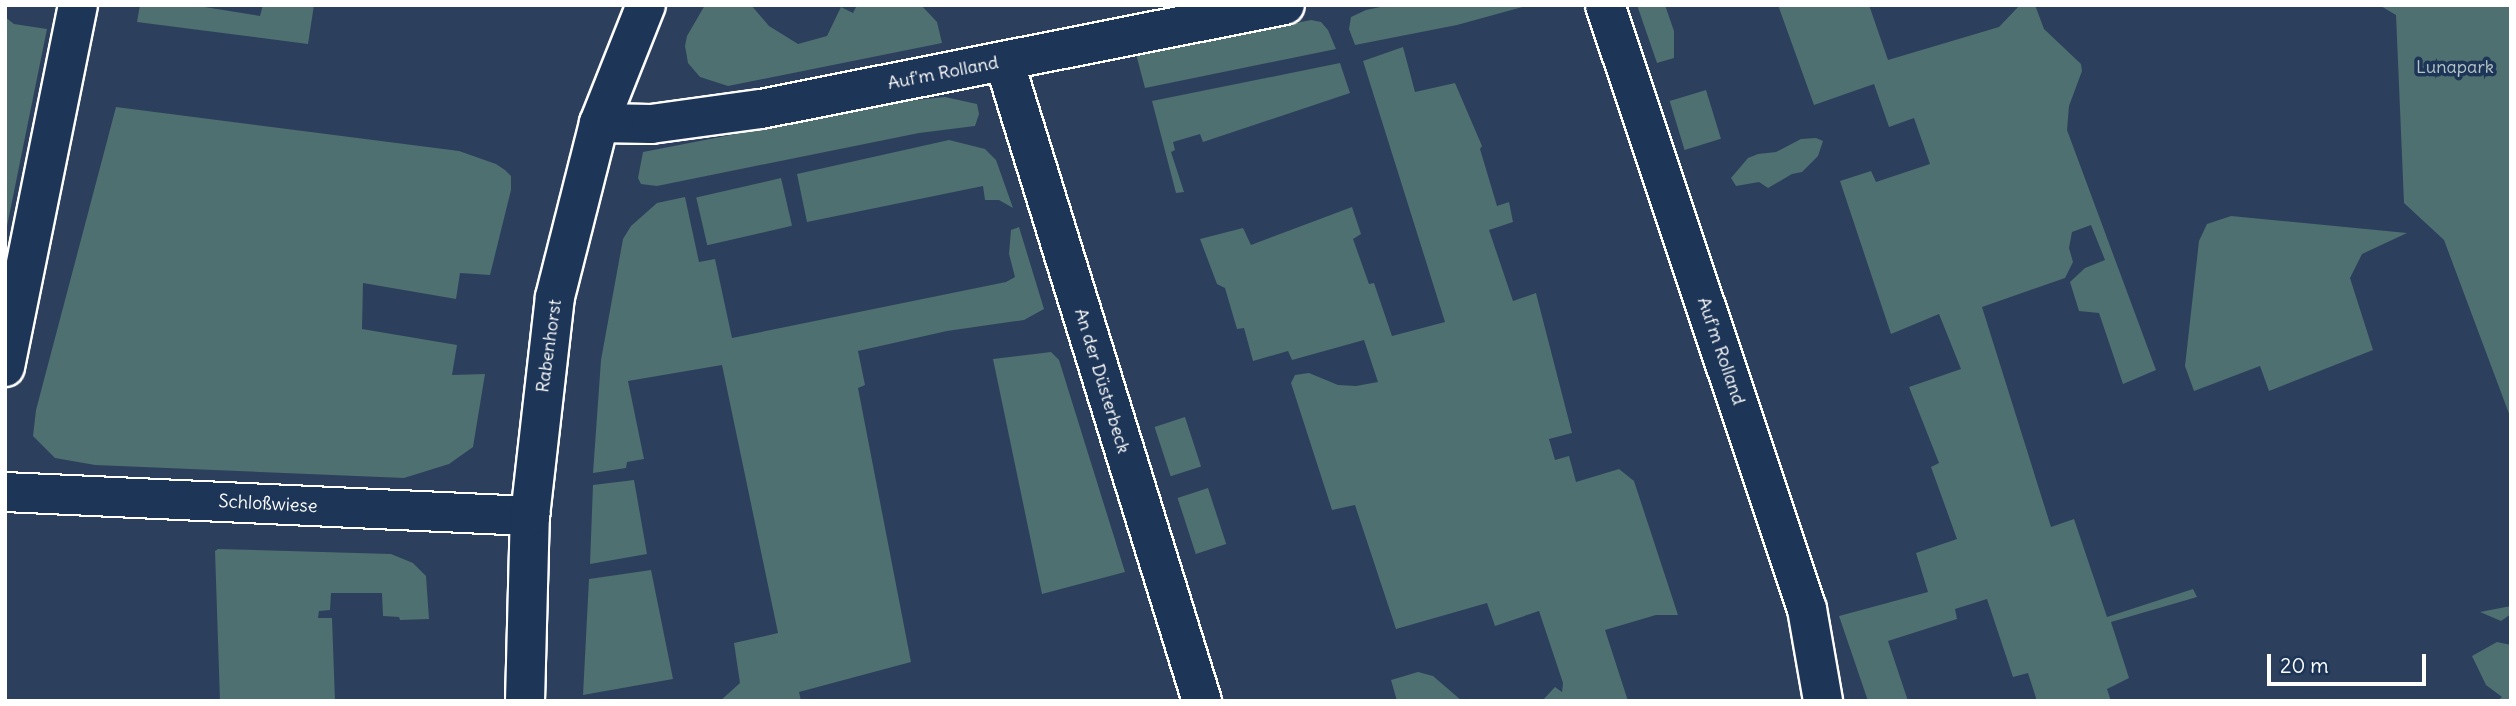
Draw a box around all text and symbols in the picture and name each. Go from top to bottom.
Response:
street label: Auf'm Rolland [886,52,1000,94]
park label: Lunapark [2416,56,2494,78]
street label: Auf'm Rolland [1693,294,1749,408]
street label: Rabenhorst [532,298,566,394]
street label: An der Düsterbeck [1070,306,1134,456]
street label: Schloßwiese [218,491,318,517]
scale bar [2271,640,2430,684]
text: 20 m [2280,652,2329,679]

